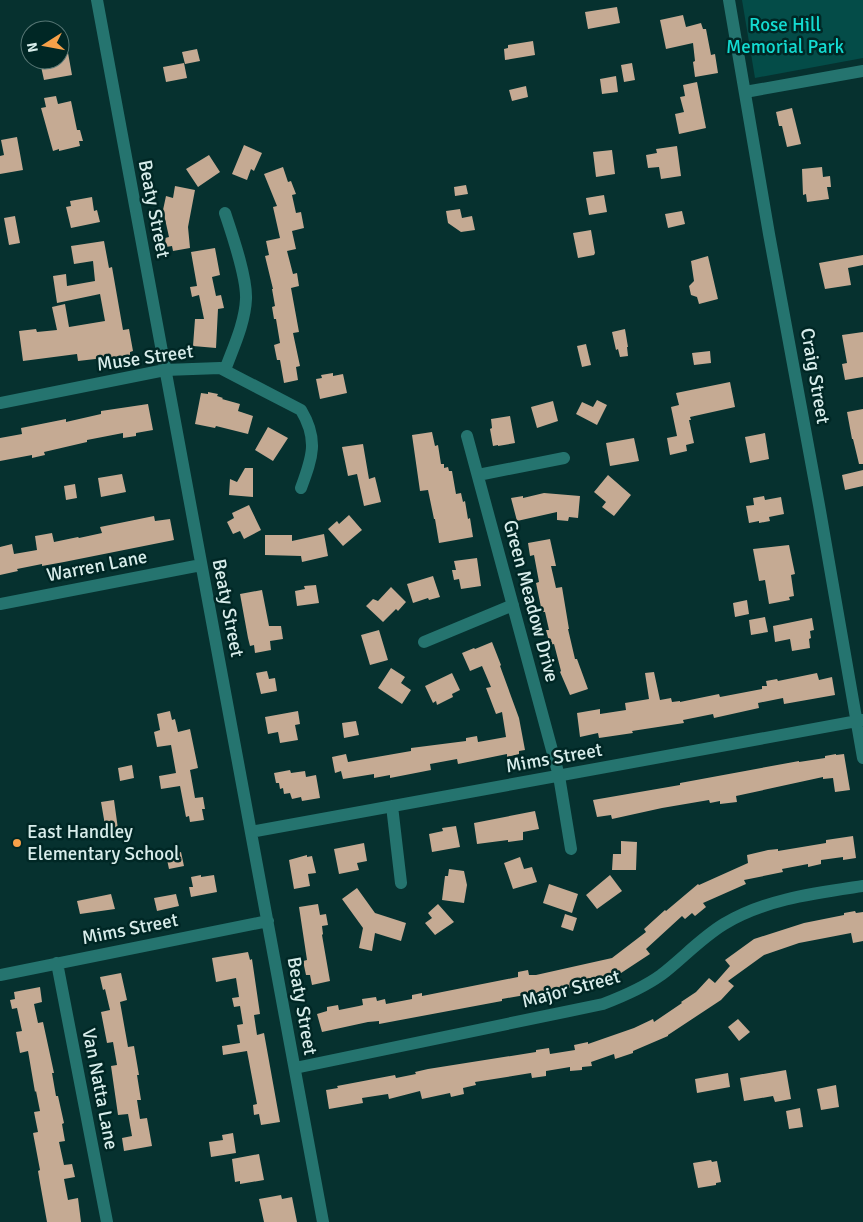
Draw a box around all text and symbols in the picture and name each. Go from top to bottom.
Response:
park label: Rose Hill Memorial Park [726,13,845,59]
north arrow [20,20,70,70]
text: N [23,41,42,54]
street label: Beaty Street [133,158,175,261]
street label: Craig Street [795,326,835,426]
street label: Muse Street [95,339,195,377]
street label: Green Meadow Drive [498,517,564,685]
street label: Warren Lane [45,544,149,588]
street label: Beaty Street [207,557,249,660]
street label: Mims Street [504,738,604,778]
place label: East Handley Elementary School [27,820,180,866]
marker: East Handley Elementary School [11,837,23,849]
street label: Mims Street [80,908,181,950]
street label: Beaty Street [282,955,323,1058]
street label: Major Street [519,964,623,1014]
street label: Van Natta Lane [76,1026,124,1152]

